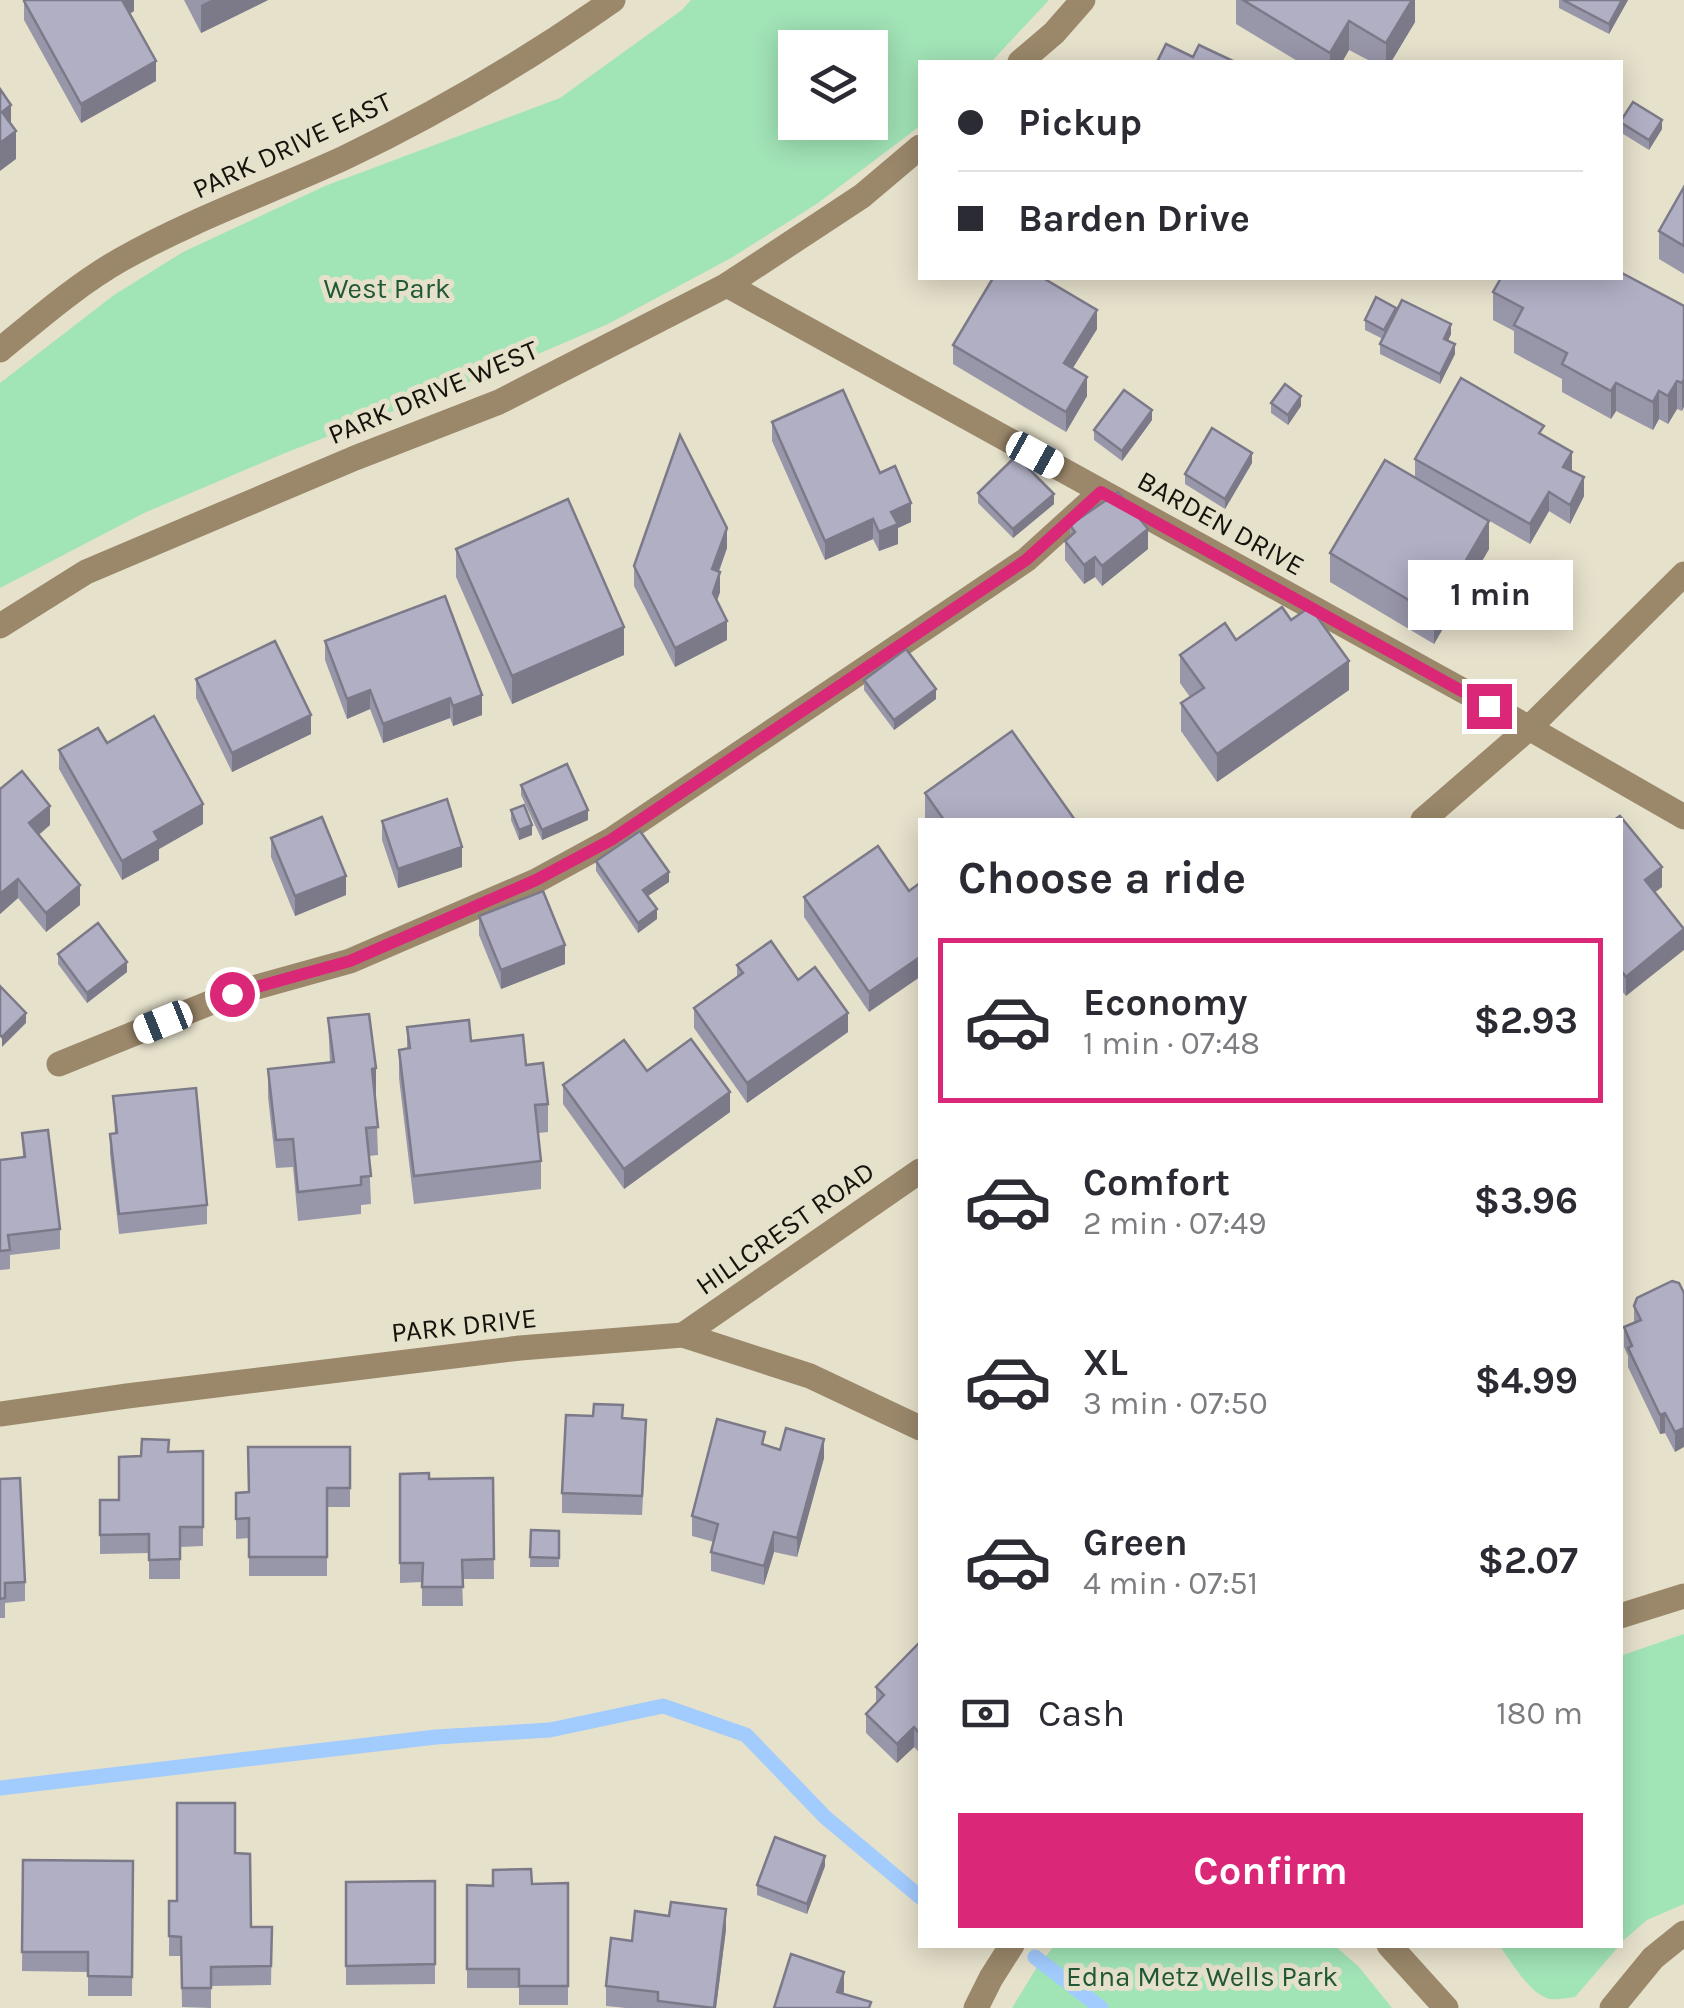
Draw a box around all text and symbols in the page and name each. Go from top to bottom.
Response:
map controls [778,30,888,140]
button: layers [778,30,888,140]
street label: PARK DRIVE EAST [187,84,397,206]
text: Pickup [1018,100,1142,145]
text: Barden Drive [1018,196,1250,241]
park label: West Park [323,272,451,305]
street label: PARK DRIVE WEST [323,333,543,451]
car [1001,427,1069,483]
street label: BARDEN DRIVE [1132,464,1310,582]
callout: 1 min [1406,561,1572,631]
text: 1 min [1450,576,1531,613]
route end [1467,684,1512,729]
text: Choose a ride [958,852,1246,904]
route start [210,972,255,1017]
icon: car [963,976,1053,1066]
text: Economy [1083,980,1247,1025]
car [130,997,196,1047]
text: $2.93 [1474,998,1578,1043]
text: 1 min · 07:48 [1083,1025,1260,1062]
street label: HILLCREST ROAD [689,1154,881,1302]
icon: car [963,1156,1053,1246]
text: Comfort [1083,1160,1230,1205]
text: $3.96 [1474,1178,1578,1223]
text: 2 min · 07:49 [1083,1205,1267,1242]
street label: PARK DRIVE [390,1301,538,1349]
icon: car [963,1336,1053,1426]
text: XL [1083,1340,1128,1385]
text: $4.99 [1475,1358,1578,1403]
text: 3 min · 07:50 [1083,1385,1268,1422]
icon: car [963,1516,1053,1606]
text: Green [1083,1520,1188,1565]
text: $2.07 [1478,1538,1578,1583]
text: 4 min · 07:51 [1083,1565,1258,1602]
icon: cash [958,1686,1013,1741]
text: Cash [1038,1691,1125,1736]
text: 180 m [1496,1695,1583,1732]
button: Confirm [958,1813,1583,1928]
park label: Edna Metz Wells Park [1066,1960,1338,1993]

